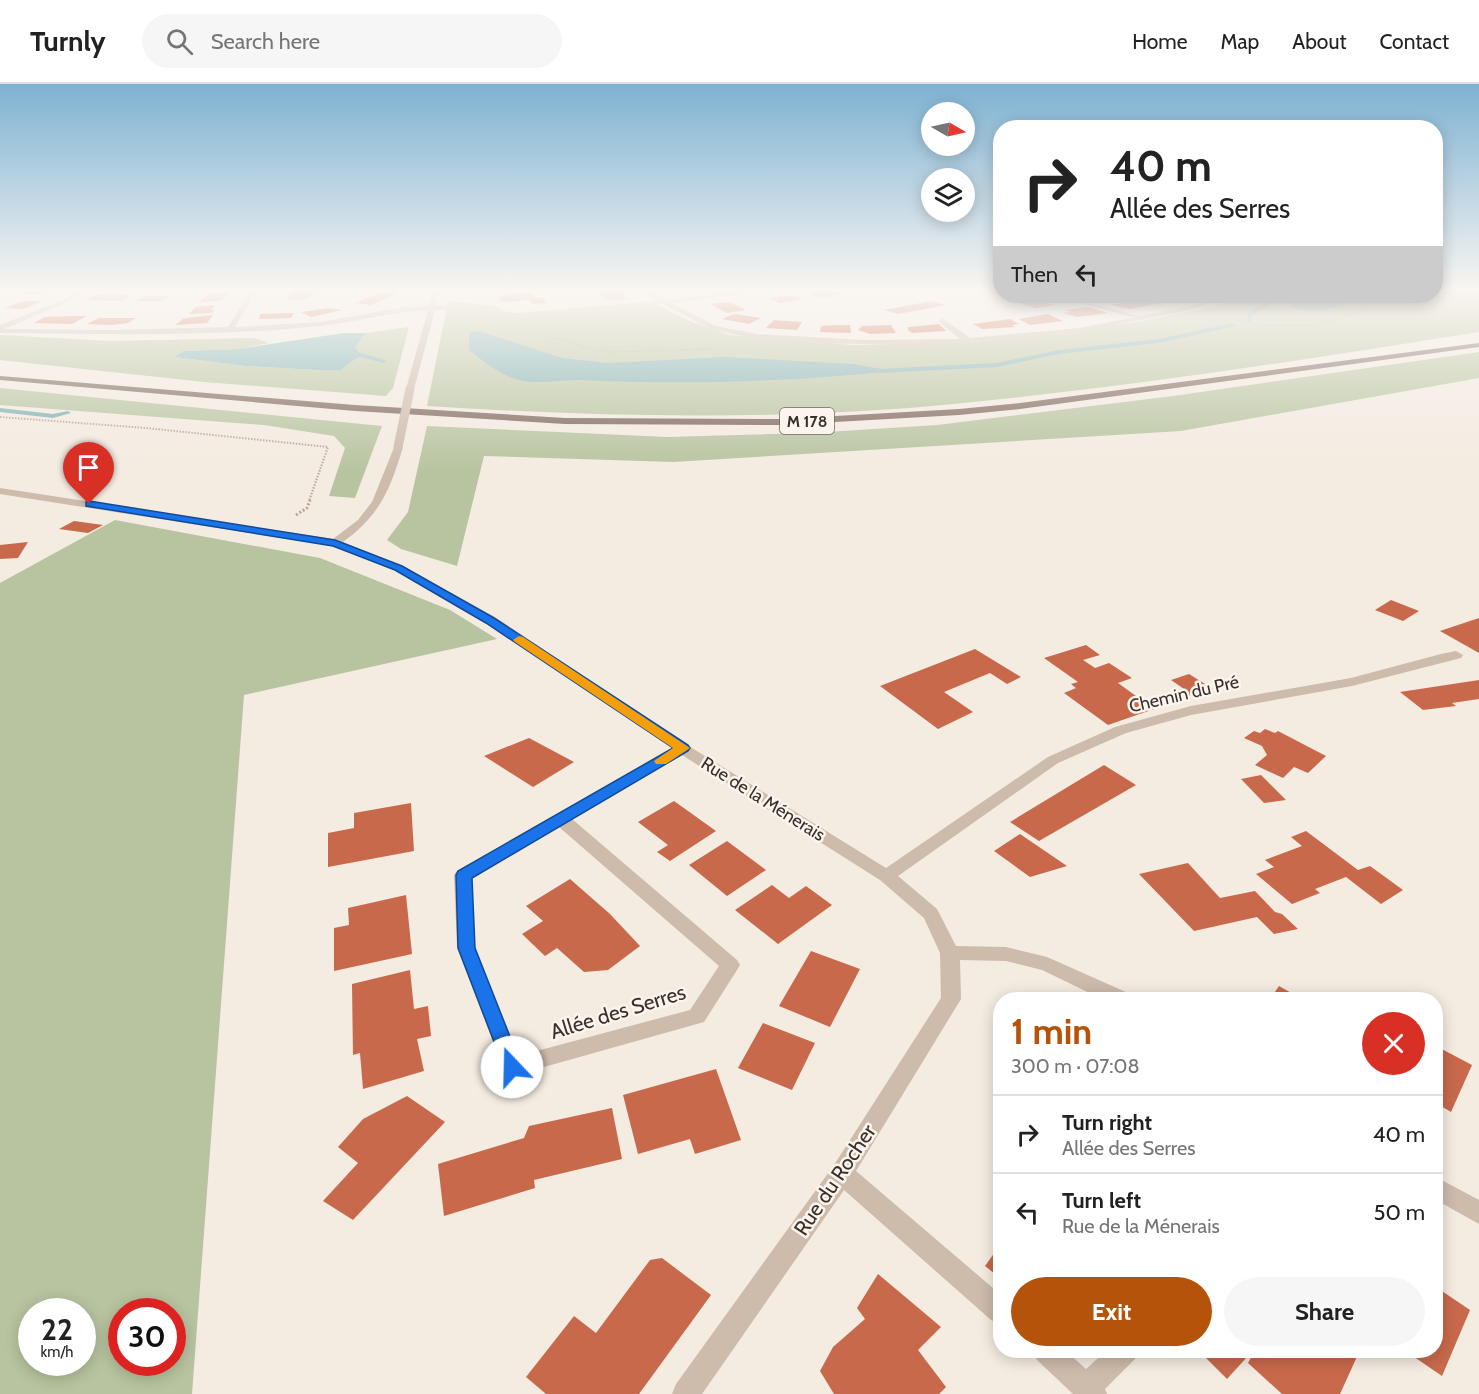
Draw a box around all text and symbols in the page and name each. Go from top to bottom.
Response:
search box [142,14,562,68]
text: Turnly [30,24,106,58]
icon: search [163,25,196,58]
text: Search here [211,28,320,55]
text: Home [1132,29,1188,54]
text: Map [1221,29,1259,54]
text: About [1292,29,1346,54]
text: Contact [1379,29,1449,54]
north arrow [921,102,975,156]
map controls [921,102,975,222]
text: 40 m [1110,140,1212,192]
icon: right [1011,144,1089,222]
button: layers [921,168,975,222]
text: Allée des Serres [1110,192,1290,225]
icon: left [1070,258,1103,291]
text: Then [1011,261,1058,288]
road number: M 178 [780,408,834,434]
pin [63,442,114,504]
icon: arrive [72,451,105,484]
street label: Chemin du Pré [1127,671,1241,717]
street label: Rue de la Ménerais [697,752,829,846]
street label: Allée des Serres [547,979,689,1044]
text: 1 min [1011,1009,1092,1053]
button: close [1362,1012,1425,1075]
position arrow [480,1035,544,1099]
text: 300 m · 07:08 [1011,1054,1140,1078]
text: Turn right [1062,1109,1152,1136]
icon: right [1011,1118,1044,1151]
street label: Rue du Rocher [788,1119,881,1240]
text: 40 m [1373,1121,1425,1148]
text: Allée des Serres [1062,1136,1195,1160]
text: Turn left [1062,1187,1141,1214]
icon: left [1011,1196,1044,1229]
text: 50 m [1373,1199,1425,1226]
text: Rue de la Ménerais [1062,1214,1220,1238]
button: Exit [1011,1277,1212,1346]
button: Share [1224,1277,1425,1346]
speed limit sign: 30 [108,1298,186,1376]
text: 22 [41,1311,73,1348]
text: km/h [41,1343,73,1361]

